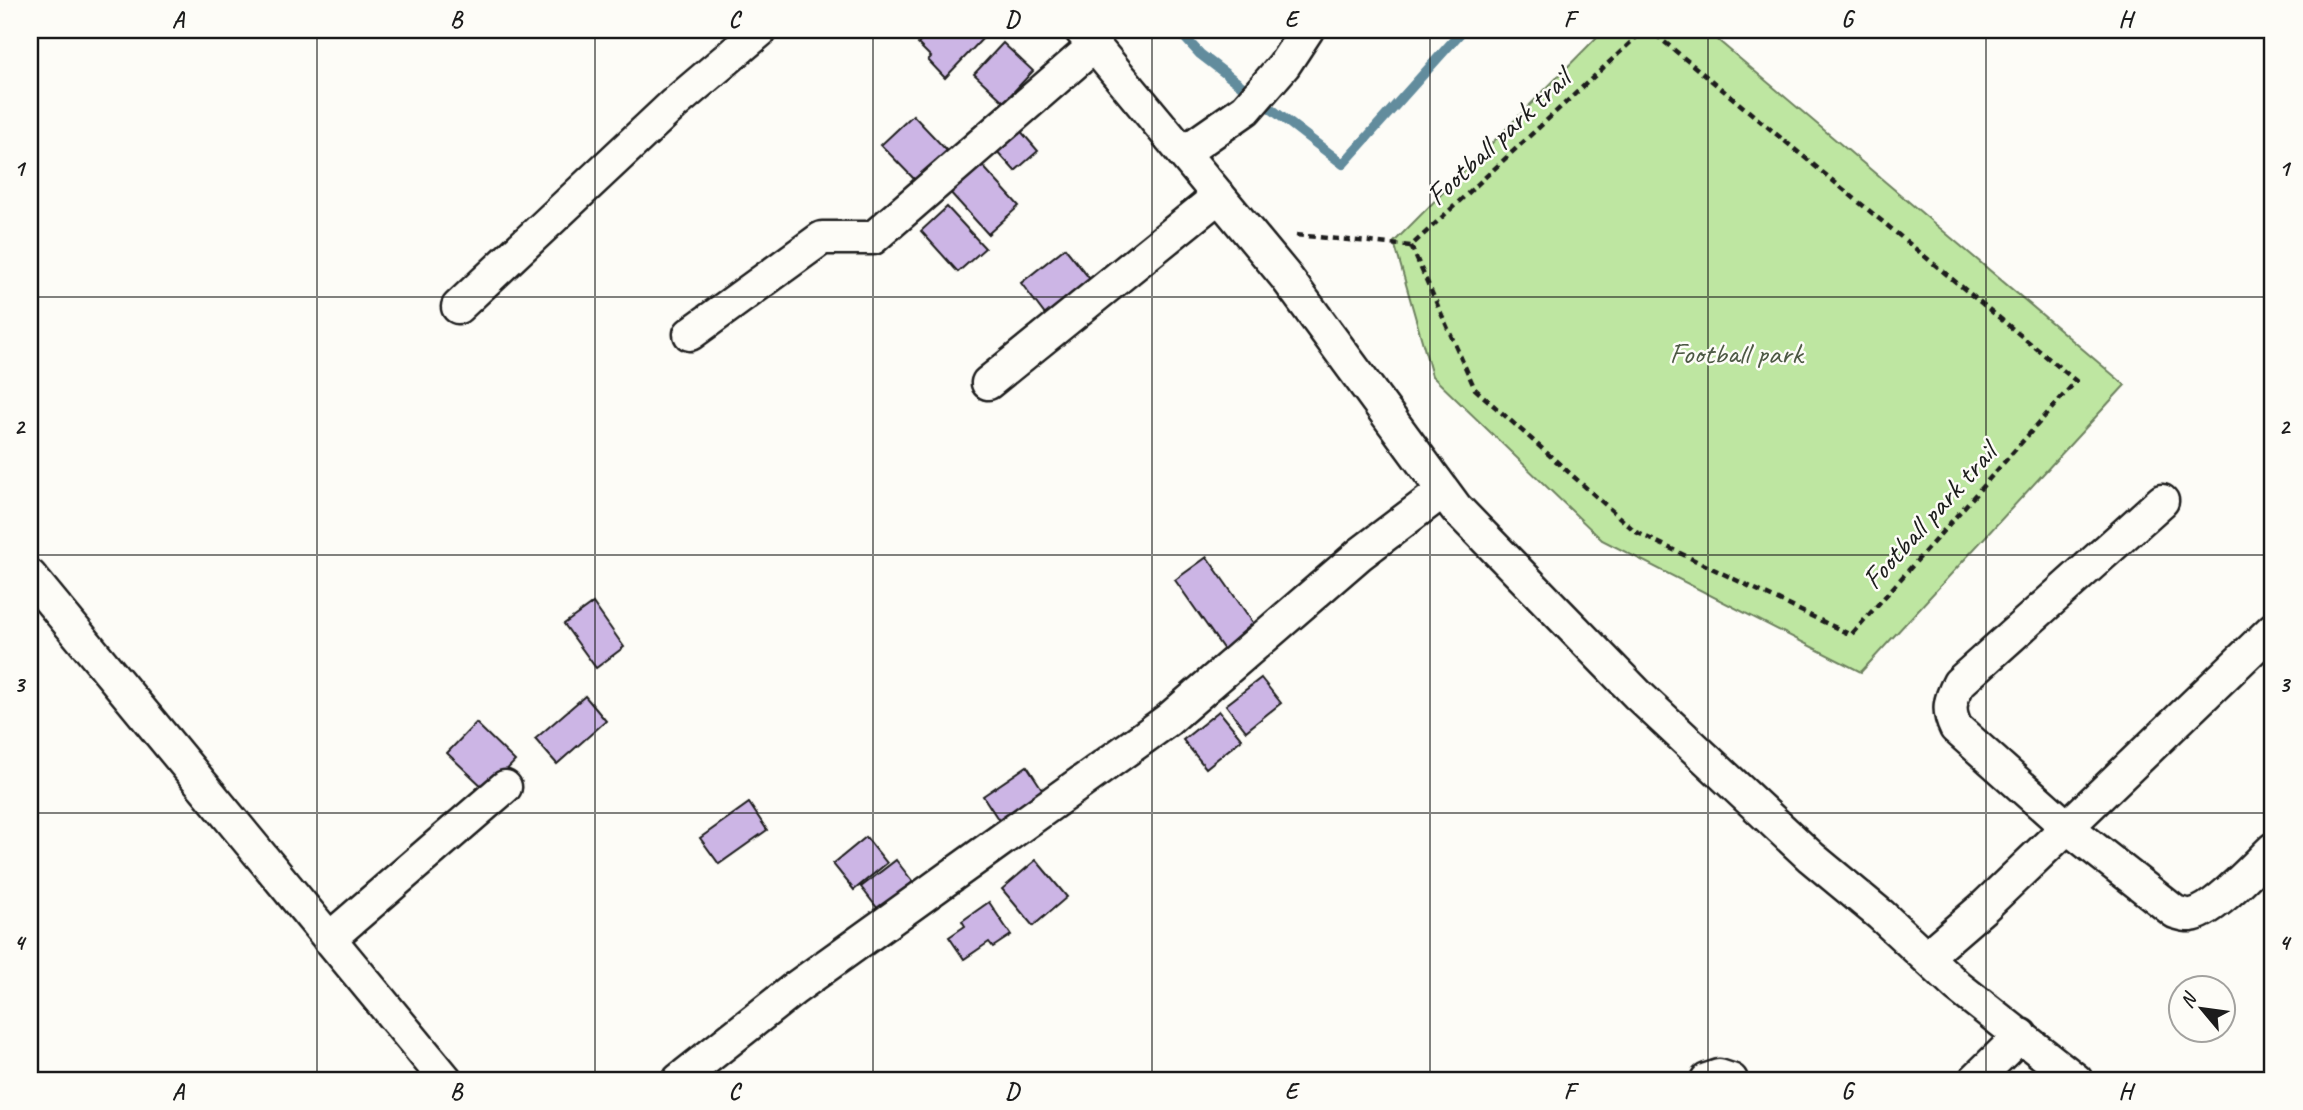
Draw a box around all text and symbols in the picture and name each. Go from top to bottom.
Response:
text: A [172,5,186,34]
text: B [450,5,464,34]
text: C [729,5,743,34]
text: D [1005,5,1021,34]
text: E [1285,5,1301,34]
text: F [1564,5,1580,34]
text: G [1841,5,1856,34]
text: H [2118,5,2136,34]
street label: Football park trail [1418,57,1582,214]
text: 1 [14,154,27,183]
text: 1 [2279,154,2292,183]
park label: Football park [1669,334,1805,372]
text: 2 [14,412,27,441]
text: 2 [2279,412,2292,441]
street label: Football park trail [1853,431,2008,597]
text: 3 [14,670,27,699]
text: 3 [2279,670,2292,699]
text: 4 [14,928,27,957]
text: 4 [2279,928,2292,957]
north arrow [2166,974,2236,1044]
text: N [2175,987,2203,1012]
text: A [172,1077,186,1106]
text: B [450,1077,464,1106]
text: C [729,1077,743,1106]
text: D [1005,1077,1021,1106]
text: E [1285,1077,1301,1106]
text: F [1564,1077,1580,1106]
text: G [1841,1077,1856,1106]
text: H [2118,1077,2136,1106]

